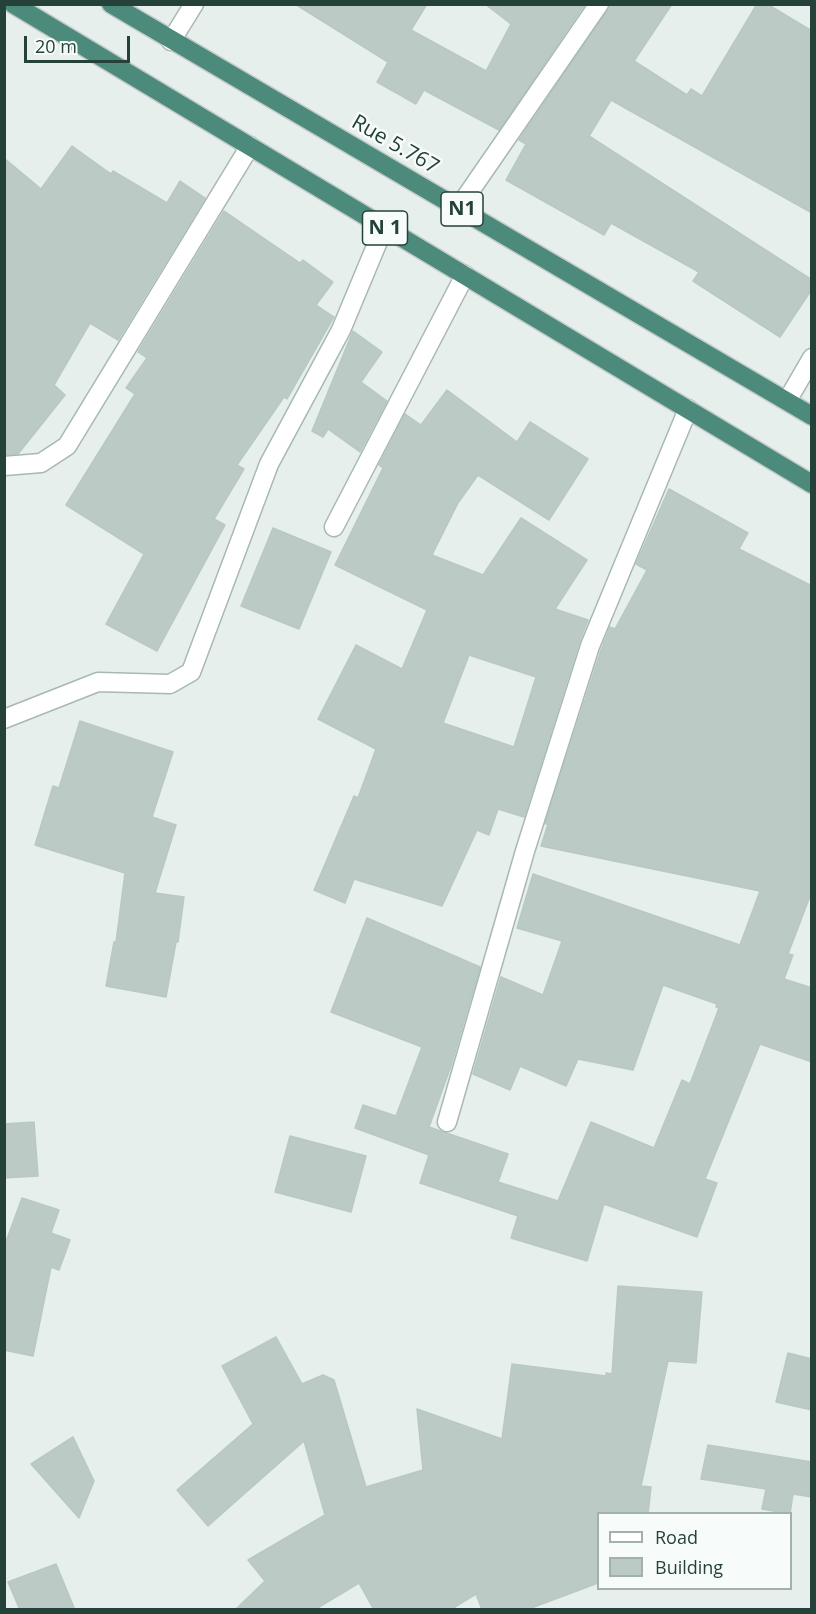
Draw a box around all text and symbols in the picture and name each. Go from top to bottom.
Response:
scale bar [27,24,134,62]
text: 20 m [35,34,77,58]
street label: Rue 5.767 [347,110,443,180]
road number: N1 [441,192,483,226]
road number: N 1 [362,211,408,245]
legend [597,1512,792,1590]
text: Road [655,1525,698,1549]
text: Building [655,1555,723,1579]

